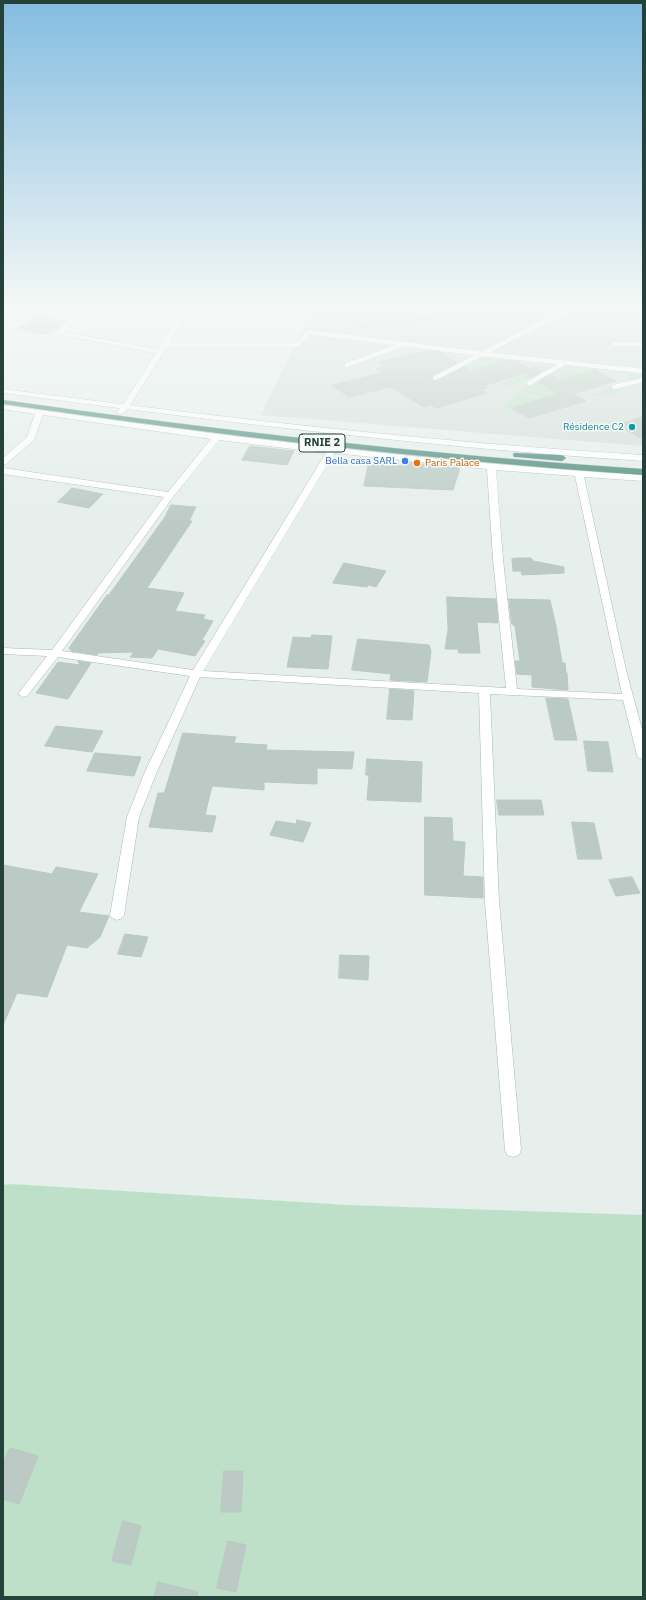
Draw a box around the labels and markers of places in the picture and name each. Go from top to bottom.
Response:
place label: Résidence C2 [563,421,624,433]
marker: Résidence C2 [627,422,637,432]
place label: Bella casa SARL [325,455,397,467]
marker: Bella casa SARL [400,456,410,466]
place label: Paris Palace [425,457,480,469]
marker: Paris Palace [412,458,422,468]

